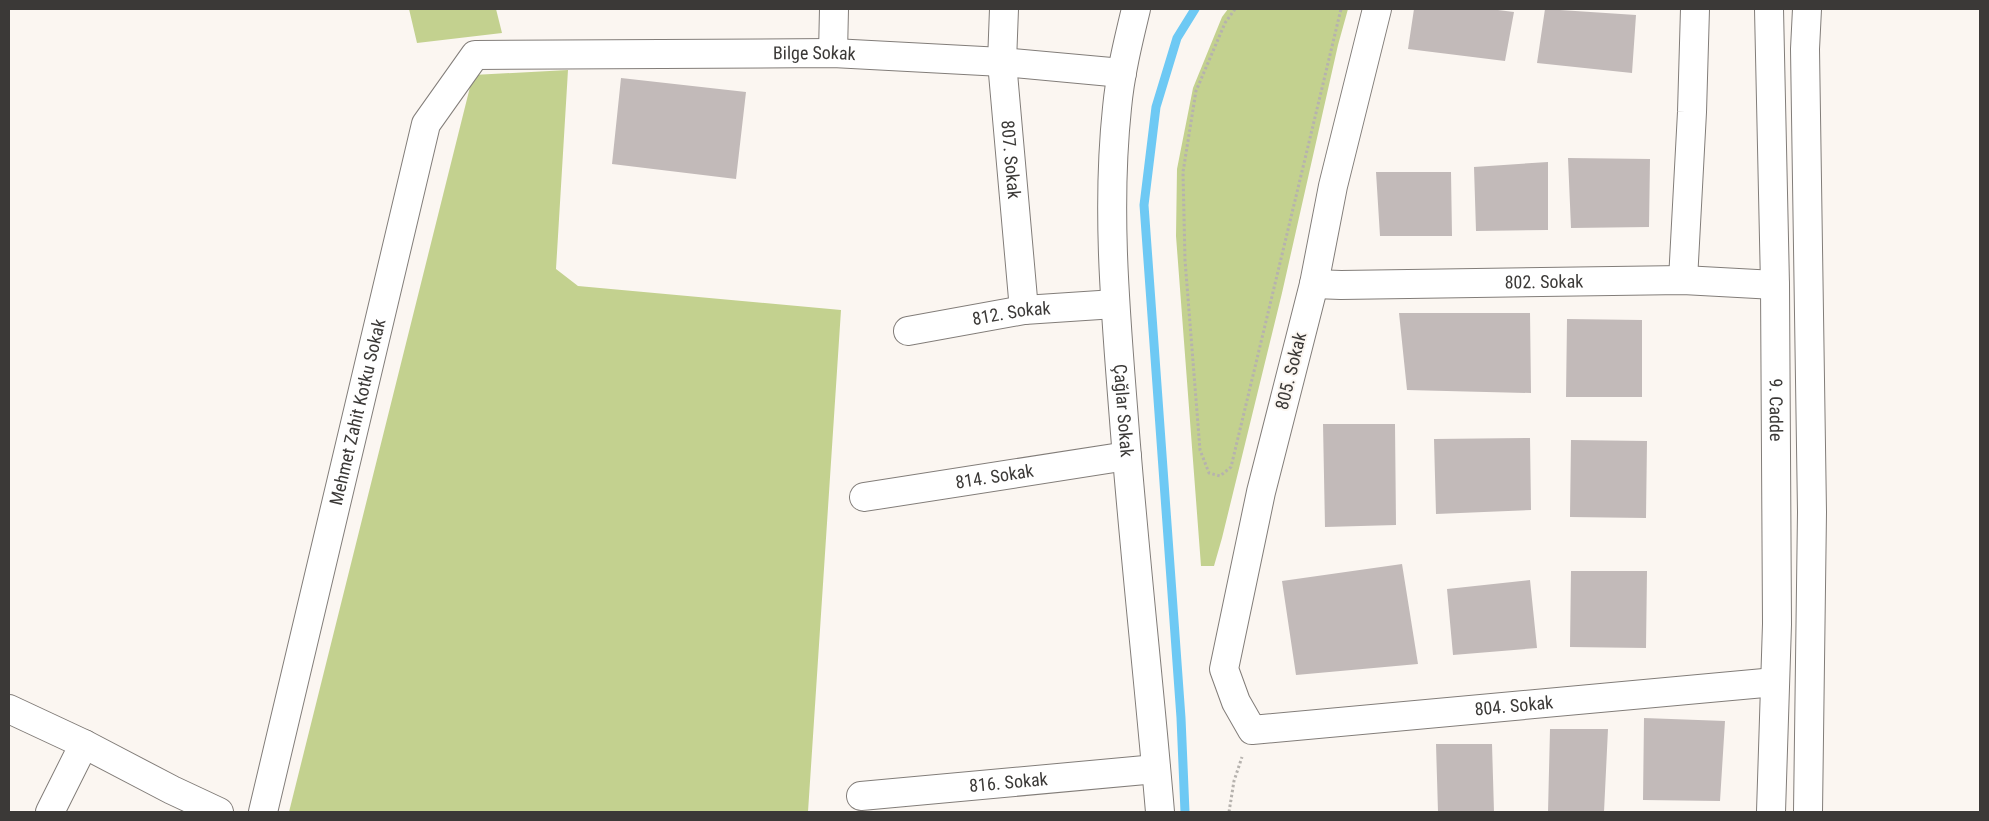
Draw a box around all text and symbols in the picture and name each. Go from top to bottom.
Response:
street label: Bilge Sokak [773,42,856,64]
street label: 807. Sokak [997,119,1025,200]
street label: 802. Sokak [1504,270,1584,293]
street label: 812. Sokak [971,297,1051,329]
street label: Mehmet Zahit Kotku Sokak [325,317,389,507]
street label: 805. Sokak [1271,330,1310,412]
street label: Çağlar Sokak [1110,363,1138,458]
street label: 9. Cadde [1766,378,1787,441]
street label: 814. Sokak [954,460,1035,493]
street label: 804. Sokak [1474,691,1554,720]
street label: 816. Sokak [968,768,1049,796]

